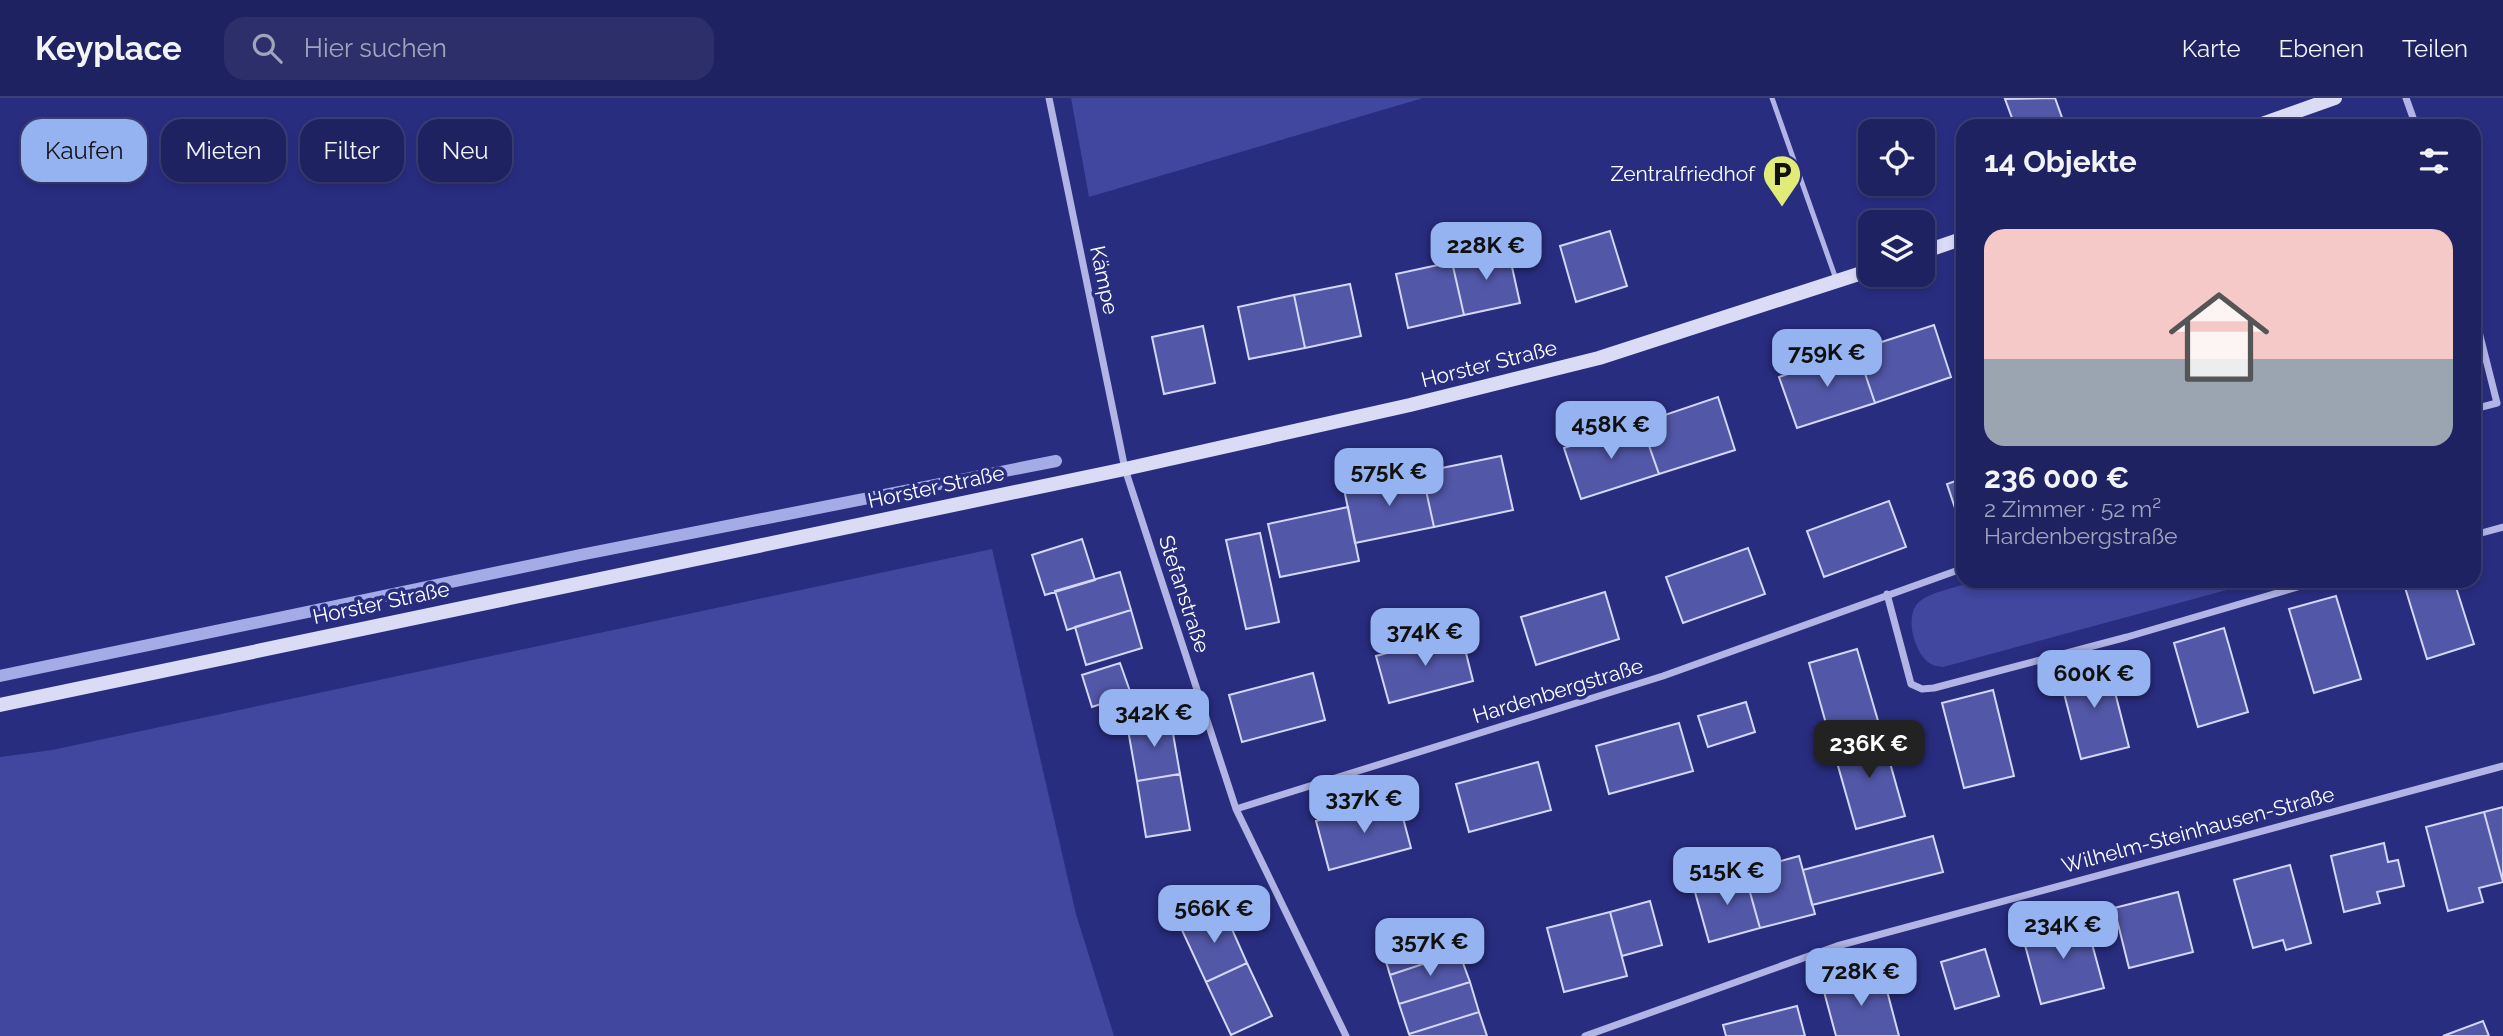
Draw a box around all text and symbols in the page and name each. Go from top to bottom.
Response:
search box [224,17,714,80]
text: Keyplace [35,29,182,68]
icon: search [248,29,286,67]
text: Hier suchen [304,33,447,63]
text: Karte [2182,34,2241,63]
text: Ebenen [2279,34,2364,63]
text: Teilen [2402,34,2468,63]
chip: Kaufen [21,119,147,182]
chip: Mieten [161,119,286,182]
chip: Filter [300,119,404,182]
chip: Neu [418,119,512,182]
map controls [1858,119,1935,287]
button: locate [1858,119,1935,196]
icon: filters [2415,142,2453,180]
text: 14 Objekte [1984,144,2137,179]
parking icon: Zentralfriedhof [1761,153,1803,208]
place label: Zentralfriedhof [1610,161,1756,186]
button: layers [1858,210,1935,287]
pin: 228K € [1429,222,1543,282]
text: 228K € [1447,231,1525,258]
street label: Kämpe [1085,243,1124,317]
icon: home [2156,274,2282,400]
pin: 759K € [1770,330,1884,389]
street label: Horster Straße [1418,335,1559,392]
text: 759K € [1788,338,1866,365]
pin: 458K € [1554,402,1668,461]
text: 458K € [1572,410,1650,437]
pin: 575K € [1332,448,1446,508]
text: 575K € [1350,457,1428,484]
street label: Horster Straße [865,460,1006,513]
text: 236 000 € [1984,460,2129,495]
text: 2 Zimmer · 52 m² [1984,495,2161,522]
text: Hardenbergstraße [1984,522,2178,549]
street label: Stefanstraße [1154,532,1215,656]
street label: Horster Straße [310,576,451,629]
pin: 374K € [1368,608,1482,668]
text: 374K € [1387,617,1463,644]
pin: 600K € [2037,650,2151,710]
street label: Hardenbergstraße [1470,653,1646,728]
text: 600K € [2053,659,2135,686]
pin: 342K € [1097,690,1211,749]
text: 342K € [1115,698,1193,725]
pin: 236K € [1812,720,1926,780]
text: 236K € [1830,729,1908,756]
pin: 337K € [1307,776,1421,835]
street label: Wilhelm-Steinhausen-Straße [2059,781,2337,878]
text: 337K € [1325,784,1403,811]
pin: 515K € [1670,848,1784,907]
text: 515K € [1689,856,1765,883]
pin: 566K € [1157,886,1271,945]
text: 566K € [1174,894,1254,921]
pin: 234K € [2006,902,2120,961]
text: 234K € [2024,910,2102,937]
pin: 357K € [1373,918,1487,978]
text: 357K € [1391,927,1469,954]
pin: 728K € [1804,948,1918,1008]
text: 728K € [1822,957,1900,984]

